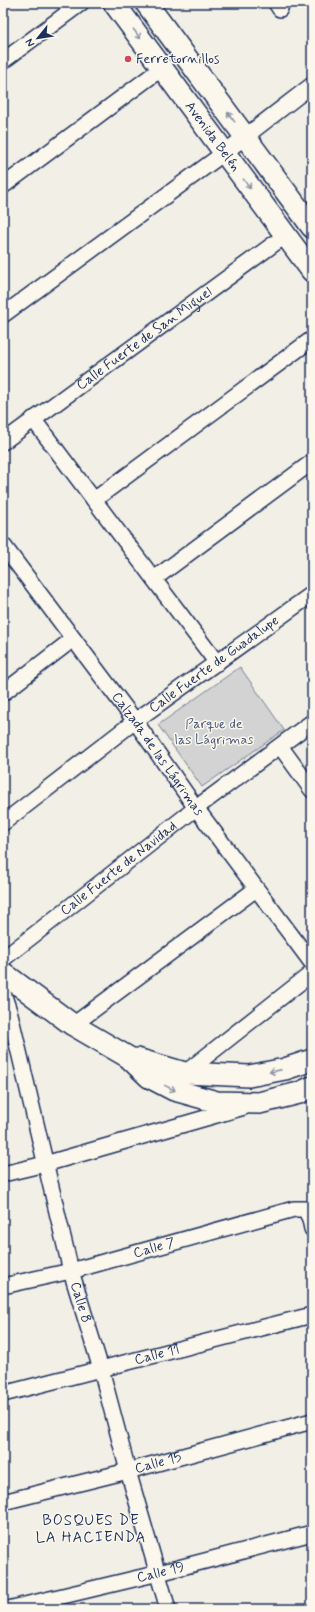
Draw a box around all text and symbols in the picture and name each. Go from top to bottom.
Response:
north arrow [18,18,58,58]
one-way arrow [133,29,141,40]
text: N [22,36,38,49]
place label: Ferretornillos [136,50,220,68]
marker: Ferretornillos [123,54,133,64]
street label: Avenida Belén [181,98,244,175]
one-way arrow [226,112,235,123]
one-way arrow [243,178,252,189]
street label: Calle Fuerte de San Miguel [73,283,216,394]
street label: Calle Fuerte de Guadalupe [145,612,283,717]
street label: Calzada de las Lágrimas [107,689,208,819]
park label: Parque de las Lágrimas [175,715,253,749]
street label: Calle Fuerte de Navidad [57,817,181,920]
one-way arrow [269,1068,282,1076]
one-way arrow [164,1085,176,1092]
street label: Calle 7 [131,1233,178,1262]
street label: Calle 8 [66,1280,95,1325]
street label: Calle 11 [132,1340,182,1369]
street label: Calle 15 [133,1448,183,1478]
district label: BOSQUES DE LA HACIENDA [36,1511,146,1548]
street label: Calle 19 [135,1558,186,1587]

